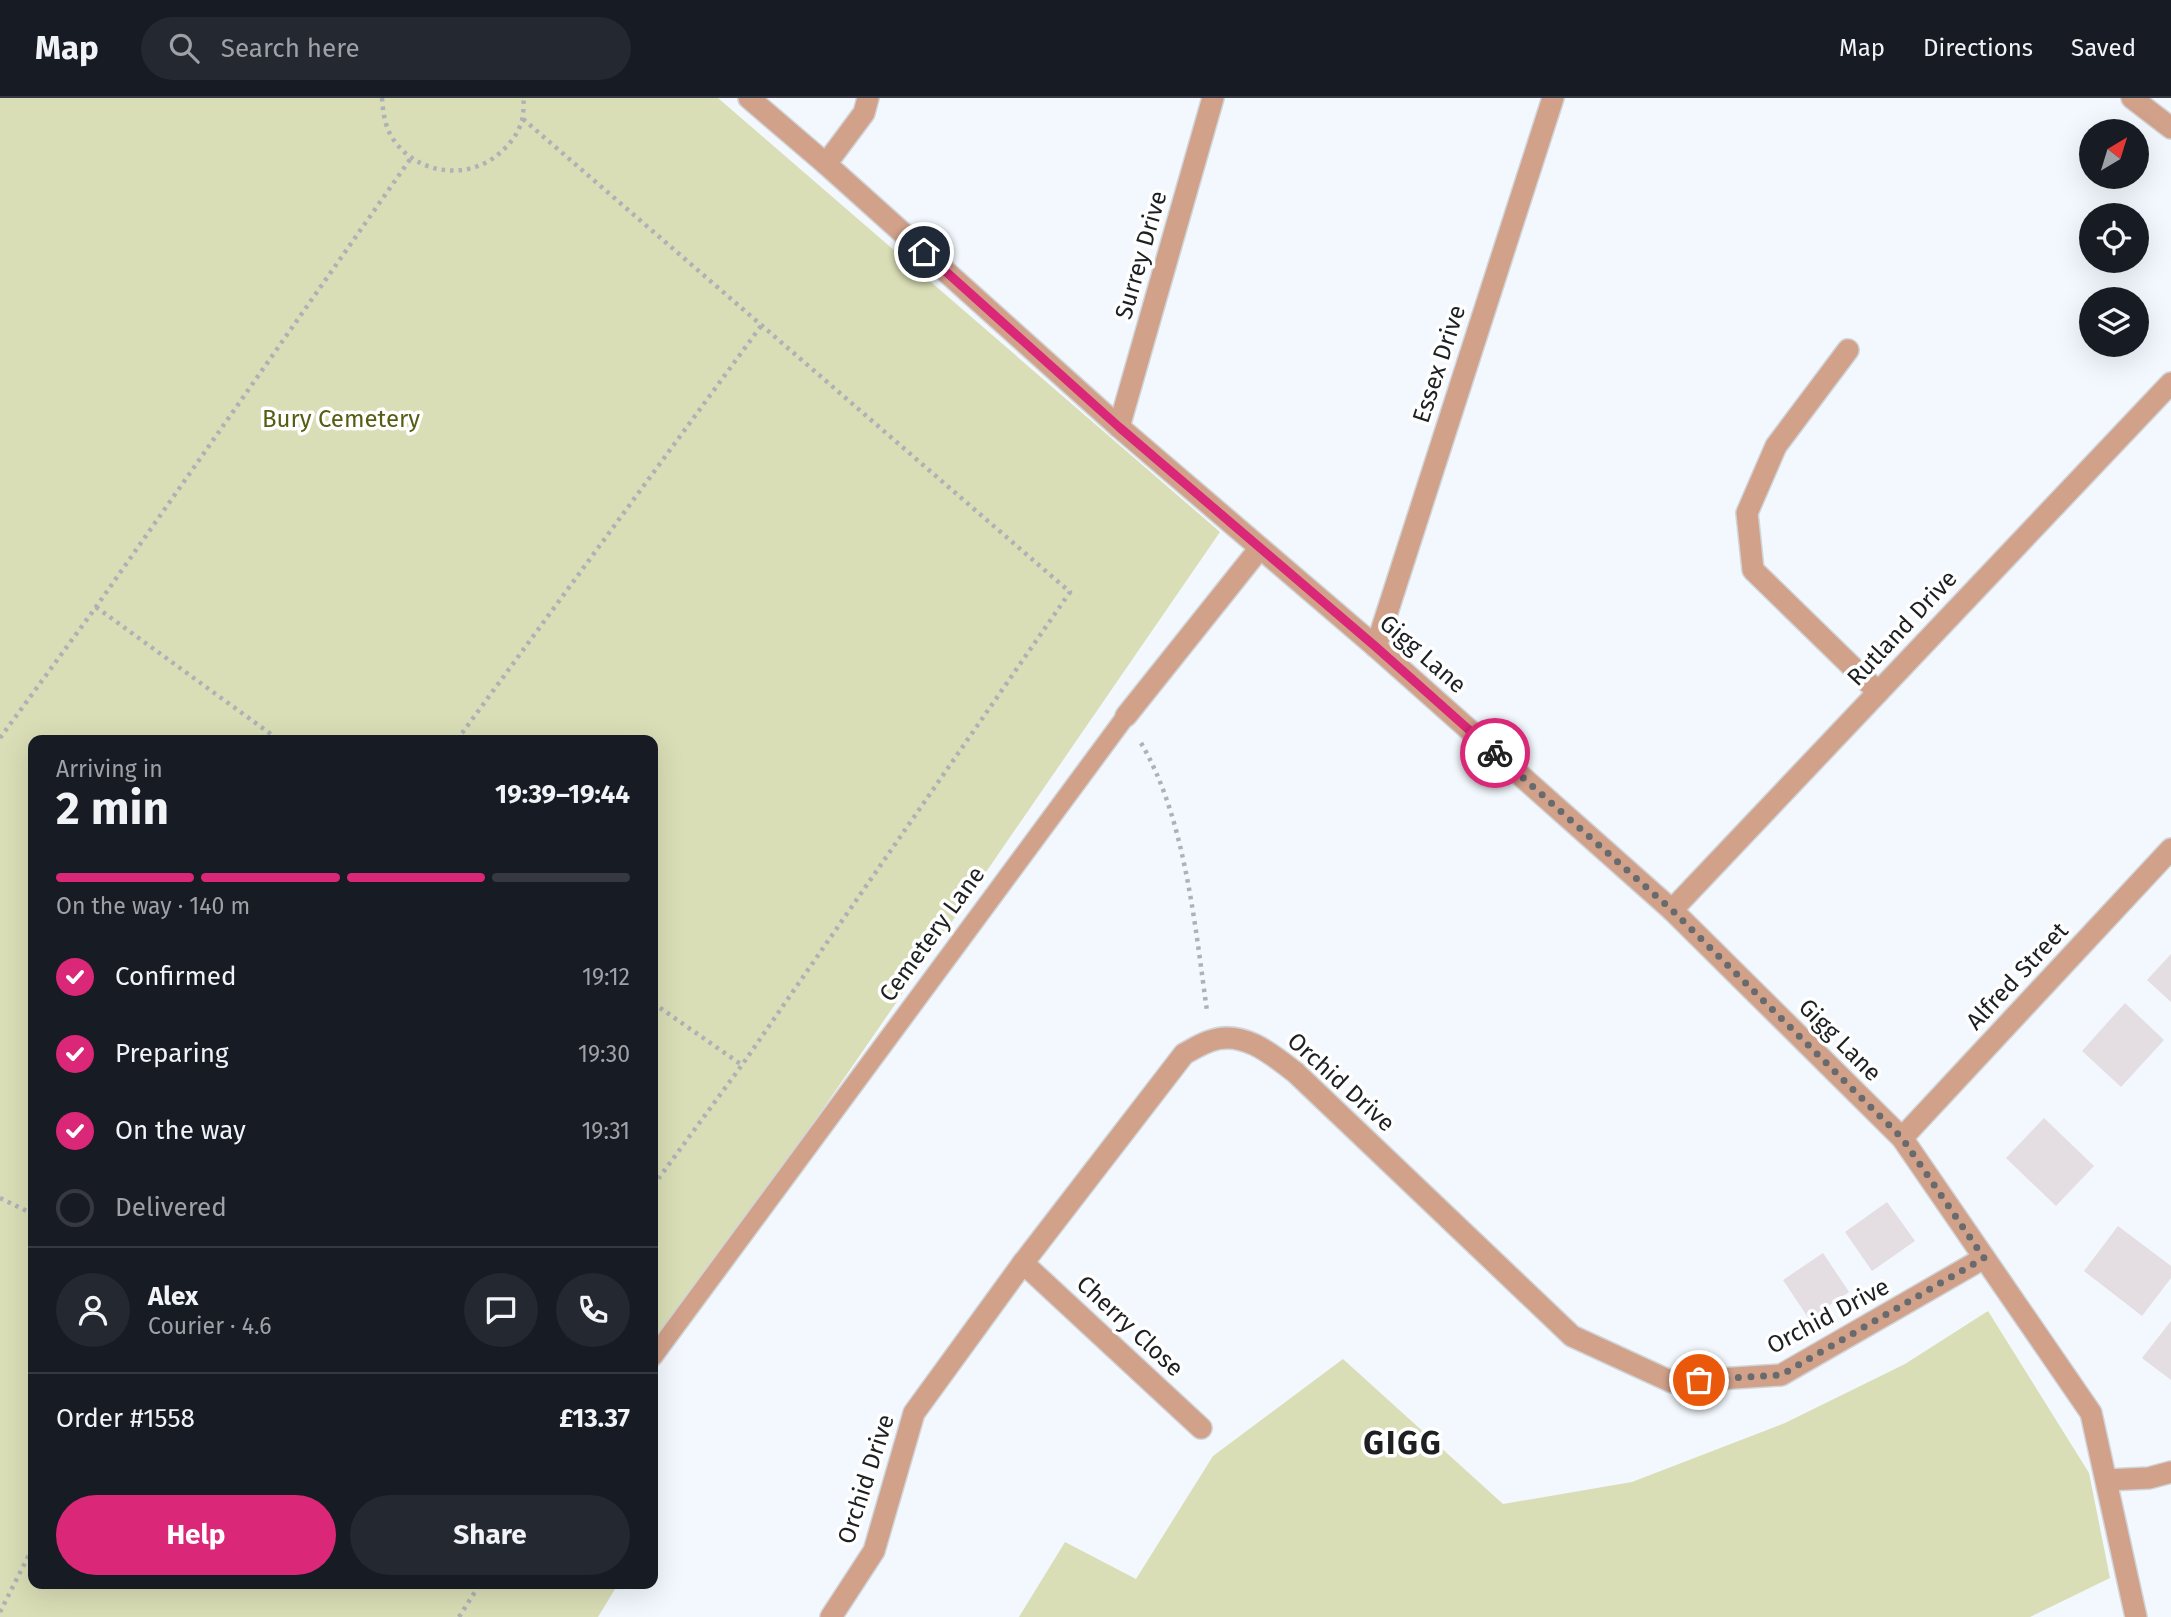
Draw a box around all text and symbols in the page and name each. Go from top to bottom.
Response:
search box [141,17,631,80]
text: Map [35,28,99,68]
icon: search [165,29,203,67]
text: Search here [221,33,360,64]
text: Map [1839,34,1885,62]
text: Directions [1923,34,2033,62]
text: Saved [2071,34,2136,62]
north arrow [2079,119,2149,189]
map controls [2079,119,2149,357]
street label: Surrey Drive [1109,188,1173,322]
button: locate [2079,203,2149,273]
pin [894,222,954,282]
icon: home [905,233,943,271]
button: layers [2079,287,2149,357]
street label: Essex Drive [1407,302,1471,426]
park label: Bury Cemetery [262,405,420,433]
street label: Rutland Drive [1841,564,1963,692]
street label: Gigg Lane [1374,609,1472,699]
courier [1460,718,1530,788]
icon: bike [1476,734,1514,772]
text: Arriving in [56,755,163,783]
text: 19:39–19:44 [495,779,630,810]
text: 2 min [56,781,169,836]
street label: Cemetery Lane [874,861,990,1007]
text: On the way · 140 m [56,892,250,920]
street label: Alfred Street [1960,916,2074,1035]
icon: check [56,958,94,996]
text: Confirmed [115,961,236,992]
text: 19:12 [582,963,630,991]
street label: Gigg Lane [1793,993,1887,1087]
street label: Orchid Drive [1282,1027,1400,1137]
icon: check [56,1035,94,1073]
text: Preparing [115,1038,228,1069]
text: 19:30 [578,1040,630,1068]
icon: check [56,1112,94,1150]
text: On the way [115,1115,246,1146]
text: 19:31 [581,1117,630,1145]
text: Delivered [115,1192,227,1223]
street label: Cherry Close [1071,1270,1189,1382]
street label: Orchid Drive [1762,1272,1894,1360]
button: person [56,1273,130,1347]
button: chat [464,1273,538,1347]
button: phone [556,1273,630,1347]
text: Alex [148,1281,198,1312]
text: Courier · 4.6 [148,1312,272,1340]
pin [1669,1350,1729,1410]
icon: bag [1680,1361,1718,1399]
text: Order #1558 [56,1403,195,1434]
text: £13.37 [559,1403,630,1434]
street label: Orchid Drive [832,1411,900,1547]
district label: GIGG [1363,1424,1443,1462]
button: Help [56,1495,336,1575]
button: Share [350,1495,630,1575]

